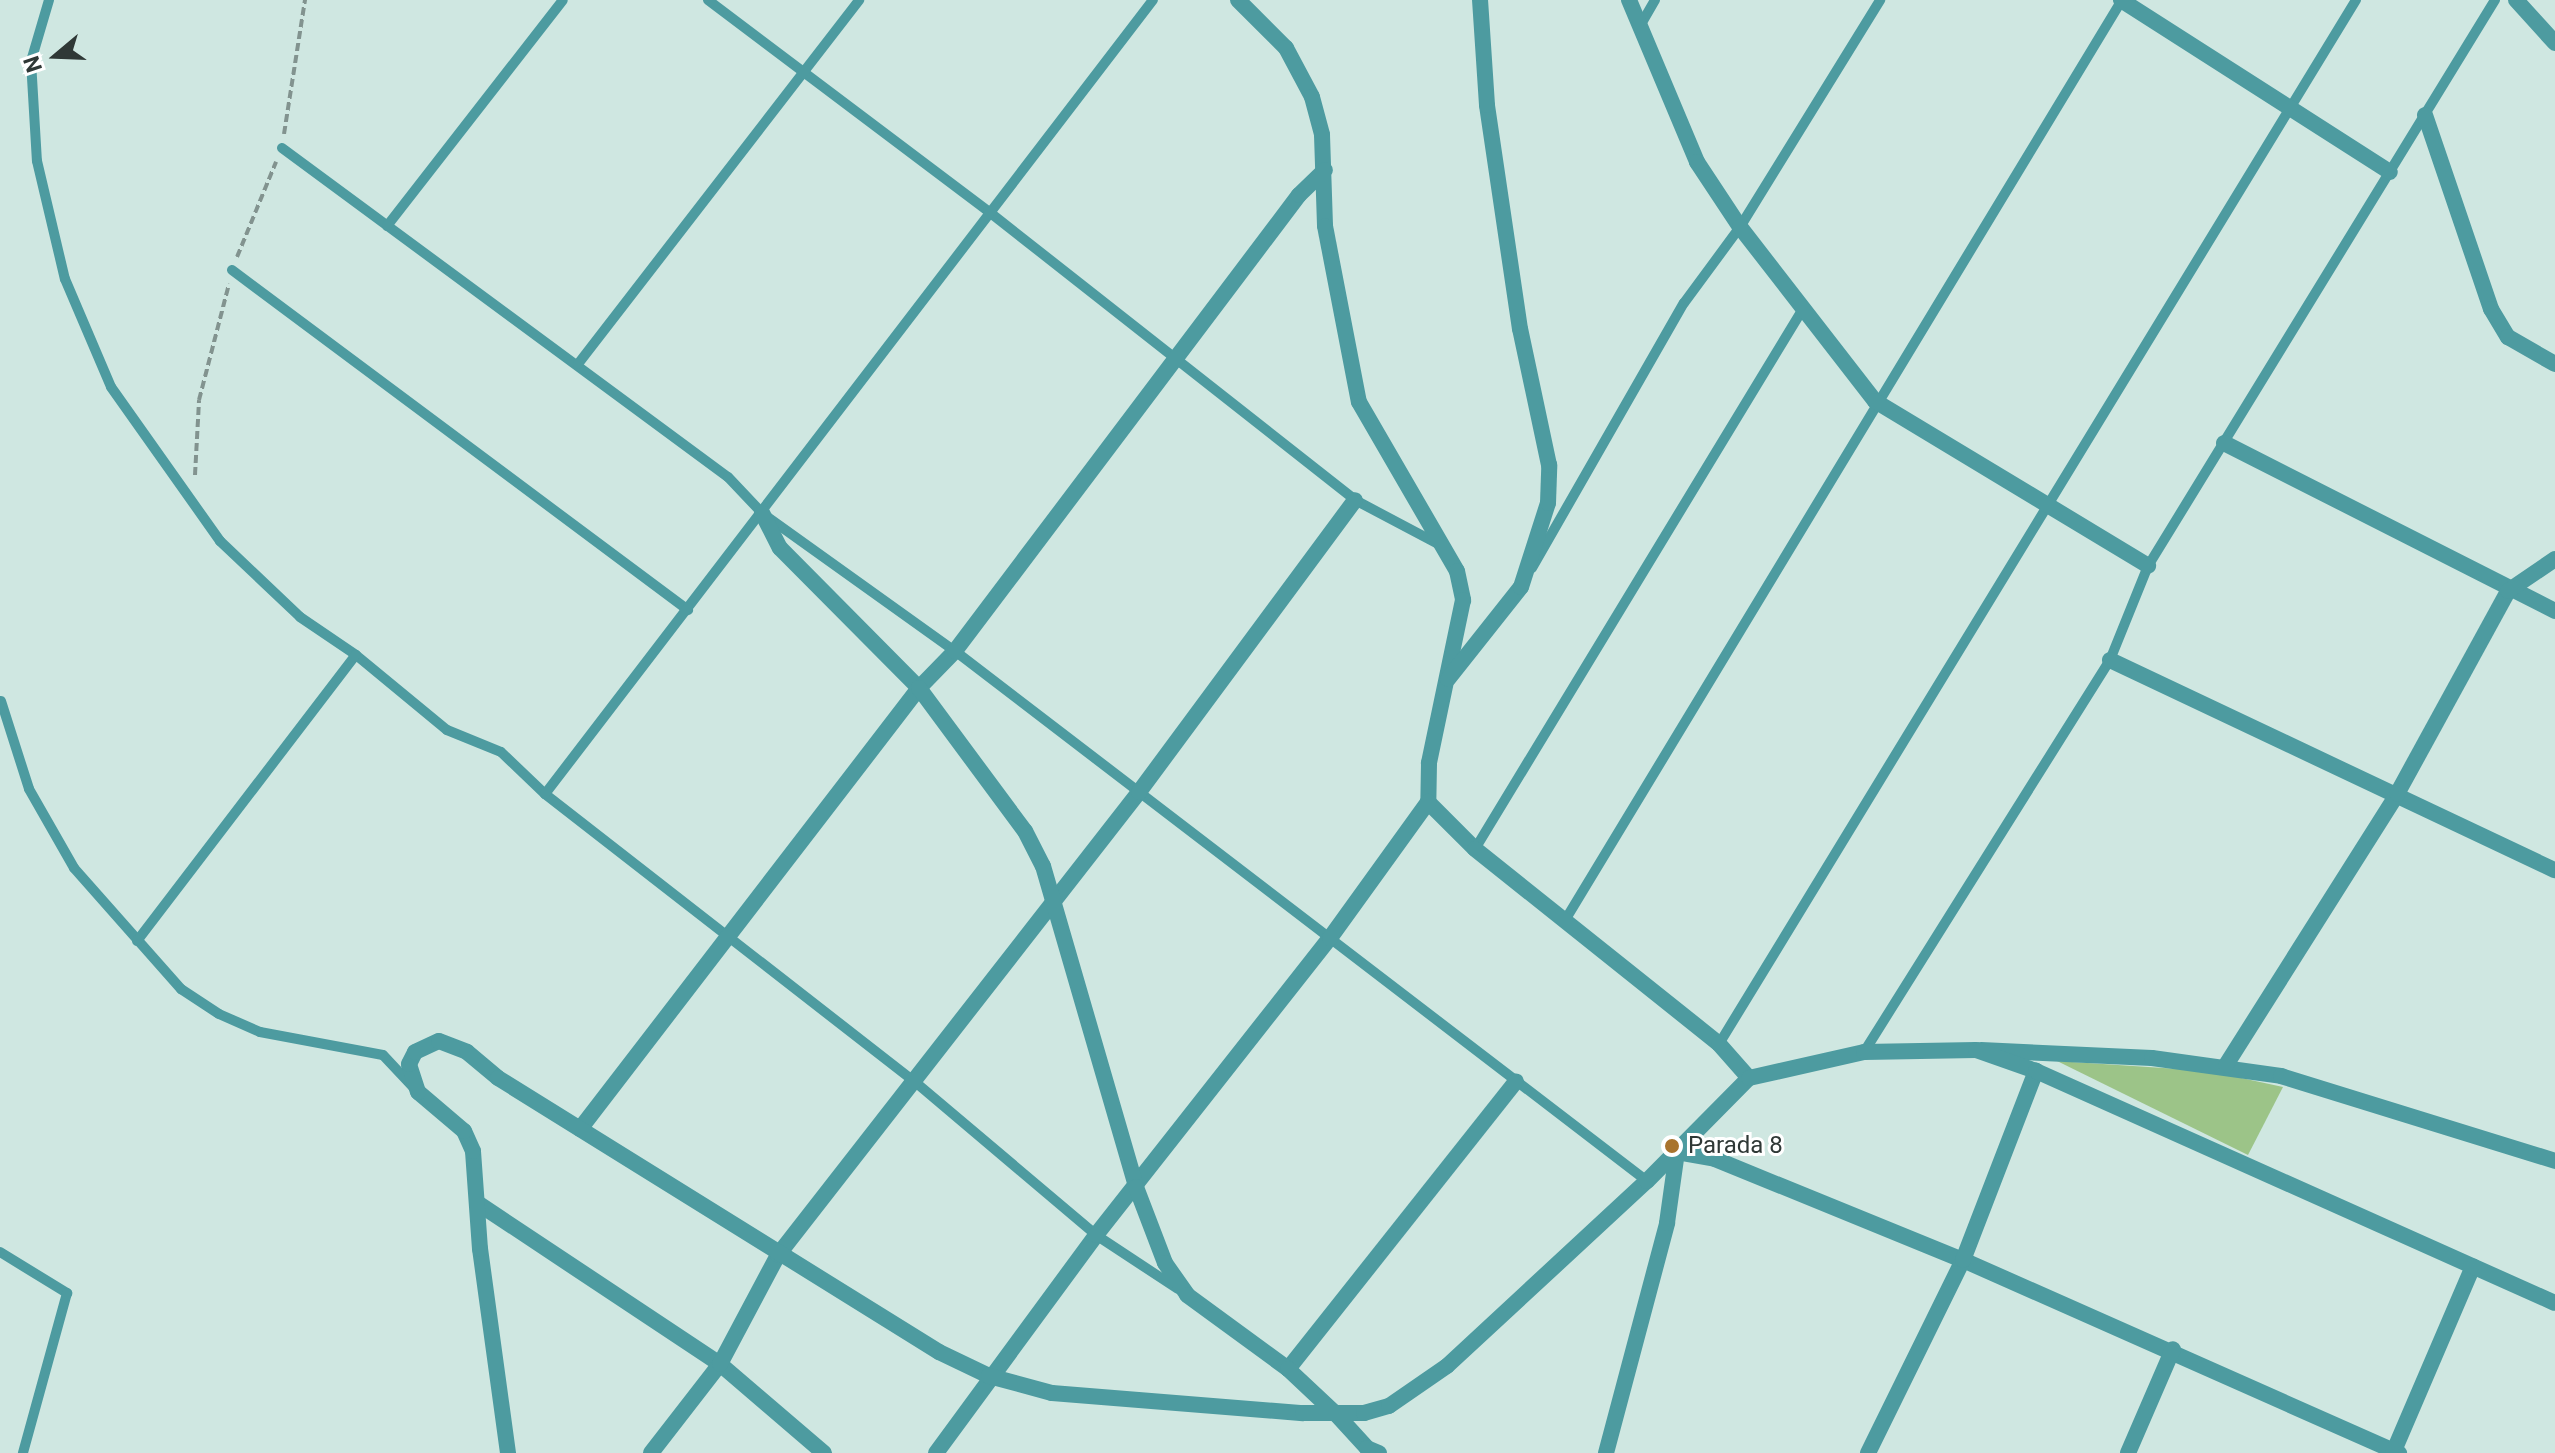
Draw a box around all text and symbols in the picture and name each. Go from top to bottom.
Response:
north arrow [16,16,96,96]
text: N [18,53,47,75]
place label: Parada 8 [1688,1132,1783,1160]
marker: Parada 8 [1663,1137,1681,1155]

